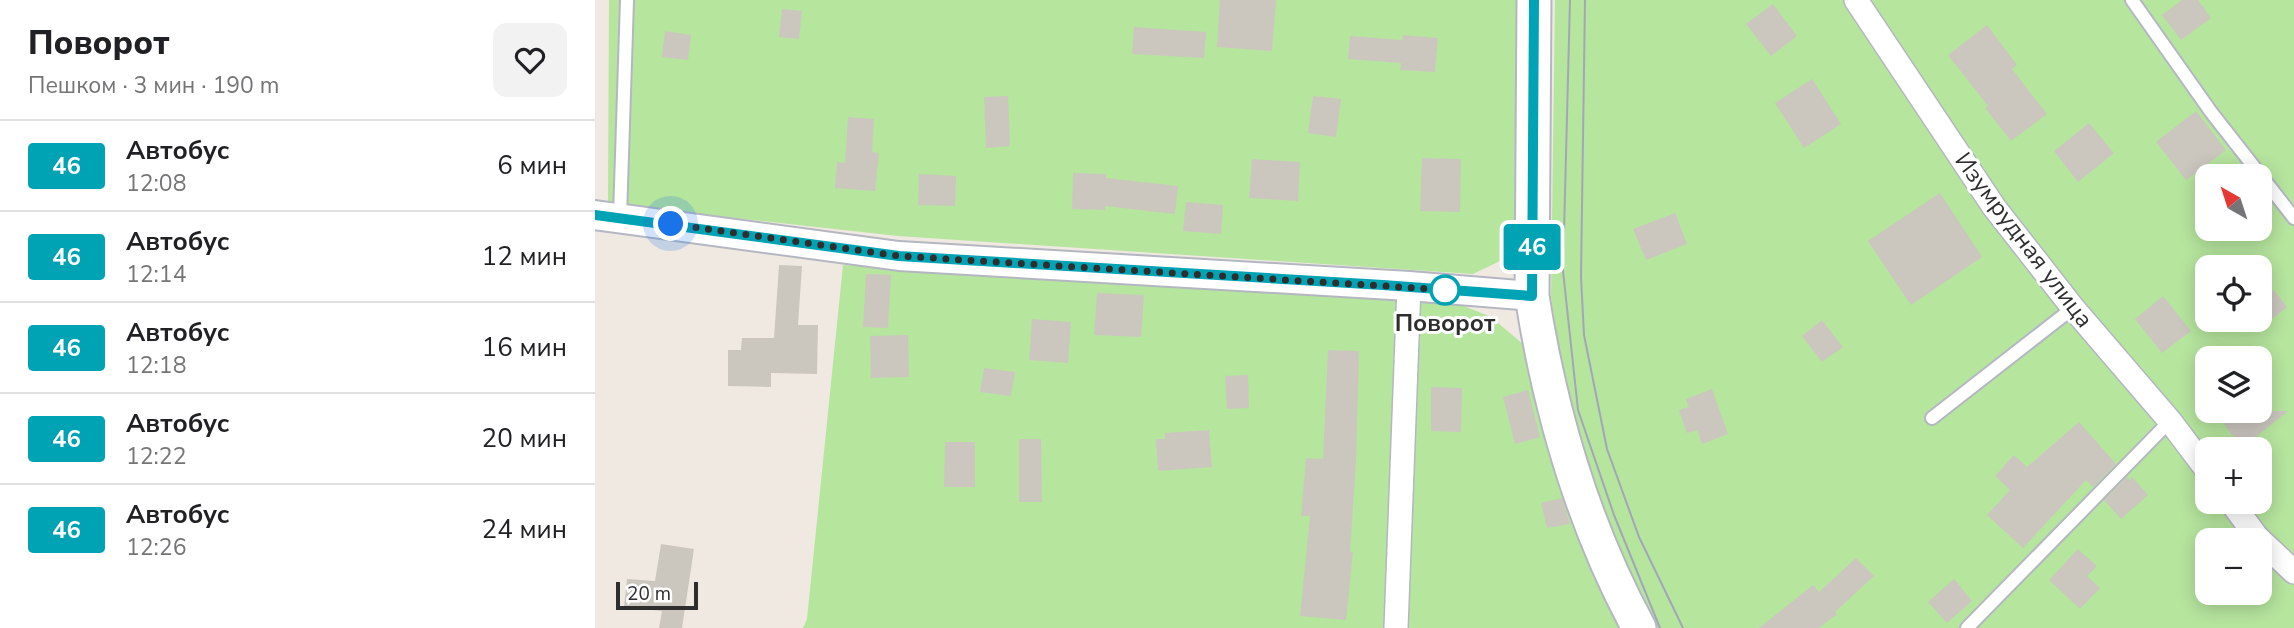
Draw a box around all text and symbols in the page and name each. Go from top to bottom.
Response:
text: Поворот [28,21,169,66]
button: heart [493,23,567,97]
text: Пешком · 3 мин · 190 m [28,70,279,101]
text: Автобус [126,133,229,168]
street label: Изумрудная улица [1948,146,2100,334]
text: 6 мин [497,148,567,183]
text: 46 [52,150,81,182]
north arrow [2195,164,2271,242]
map controls [2195,164,2272,605]
text: 12:08 [126,168,186,199]
your location [653,206,688,241]
text: Автобус [126,224,229,259]
line badge: 46 [1501,224,1563,270]
text: 46 [1518,231,1546,263]
text: 12 мин [482,239,567,274]
text: 46 [52,241,81,273]
button: locate [2195,255,2272,332]
text: 12:14 [126,259,186,290]
marker: Поворот [1430,275,1460,305]
place label: Поворот [1395,307,1496,339]
text: Автобус [126,315,229,350]
text: 16 мин [482,330,567,365]
text: 46 [52,332,81,364]
button: layers [2195,346,2272,423]
text: 12:18 [126,350,186,381]
text: Автобус [126,406,229,441]
text: 20 мин [482,421,567,456]
text: 46 [52,423,81,455]
button: + [2195,437,2272,514]
text: 12:22 [126,441,186,472]
text: Автобус [126,497,229,532]
text: 24 мин [482,512,567,547]
text: 46 [52,514,81,546]
button: − [2195,528,2272,605]
text: 12:26 [126,532,186,563]
scale bar [616,579,698,611]
text: 20 m [627,581,671,607]

